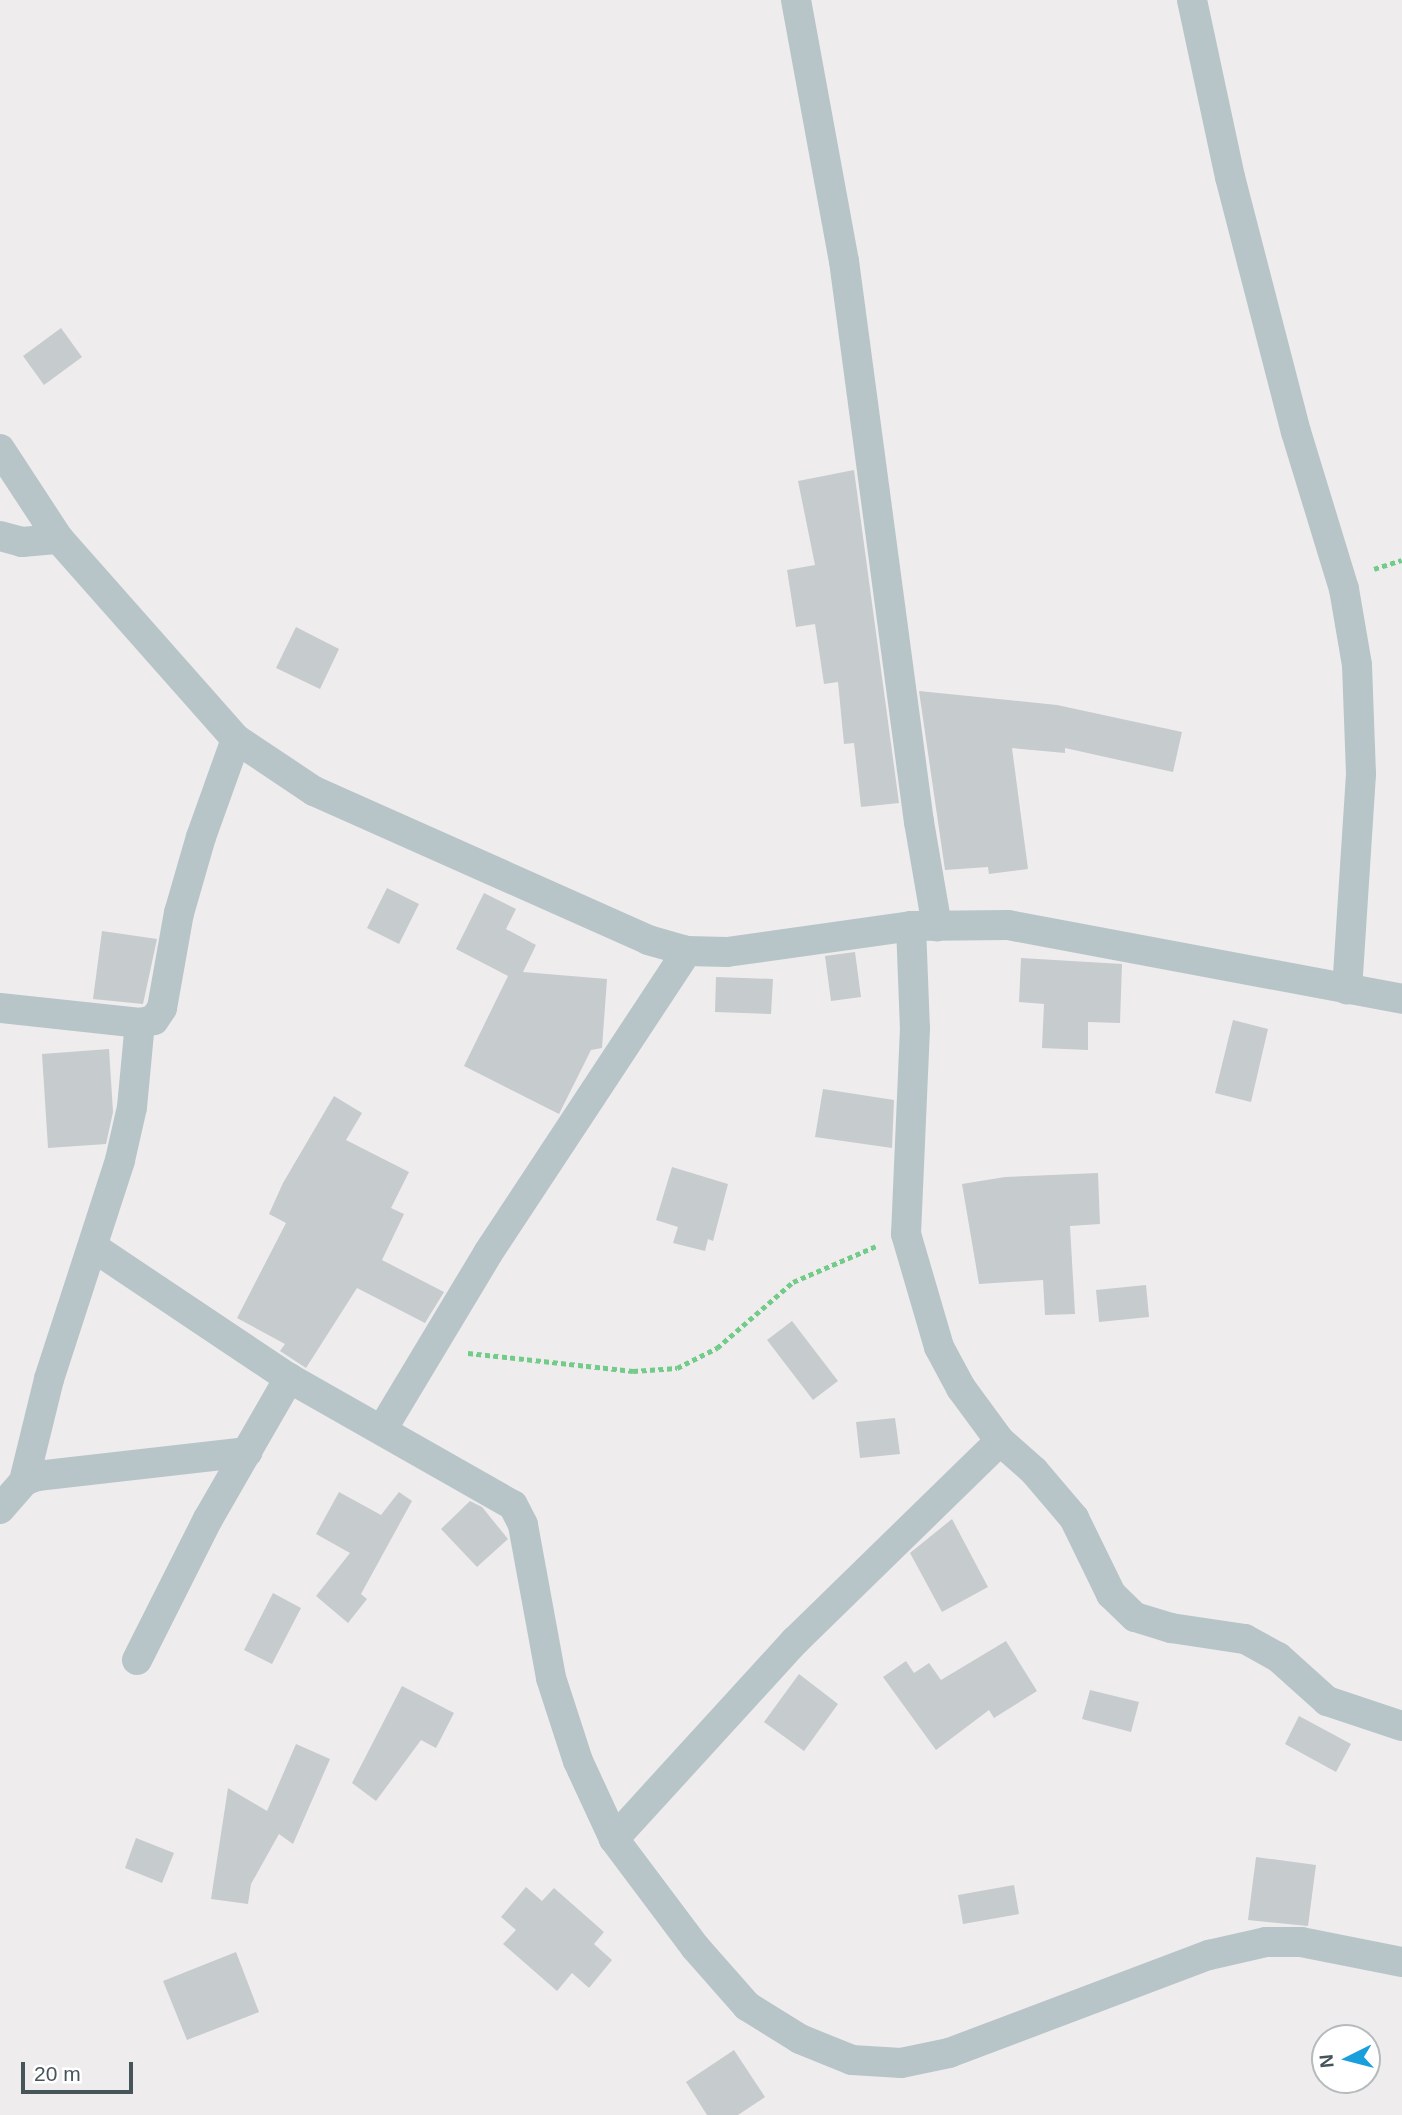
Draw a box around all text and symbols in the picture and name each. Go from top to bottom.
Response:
north arrow [1311,2024,1381,2094]
scale bar [24,2048,136,2092]
text: N [1315,2053,1338,2069]
text: 20 m [34,2062,81,2085]

